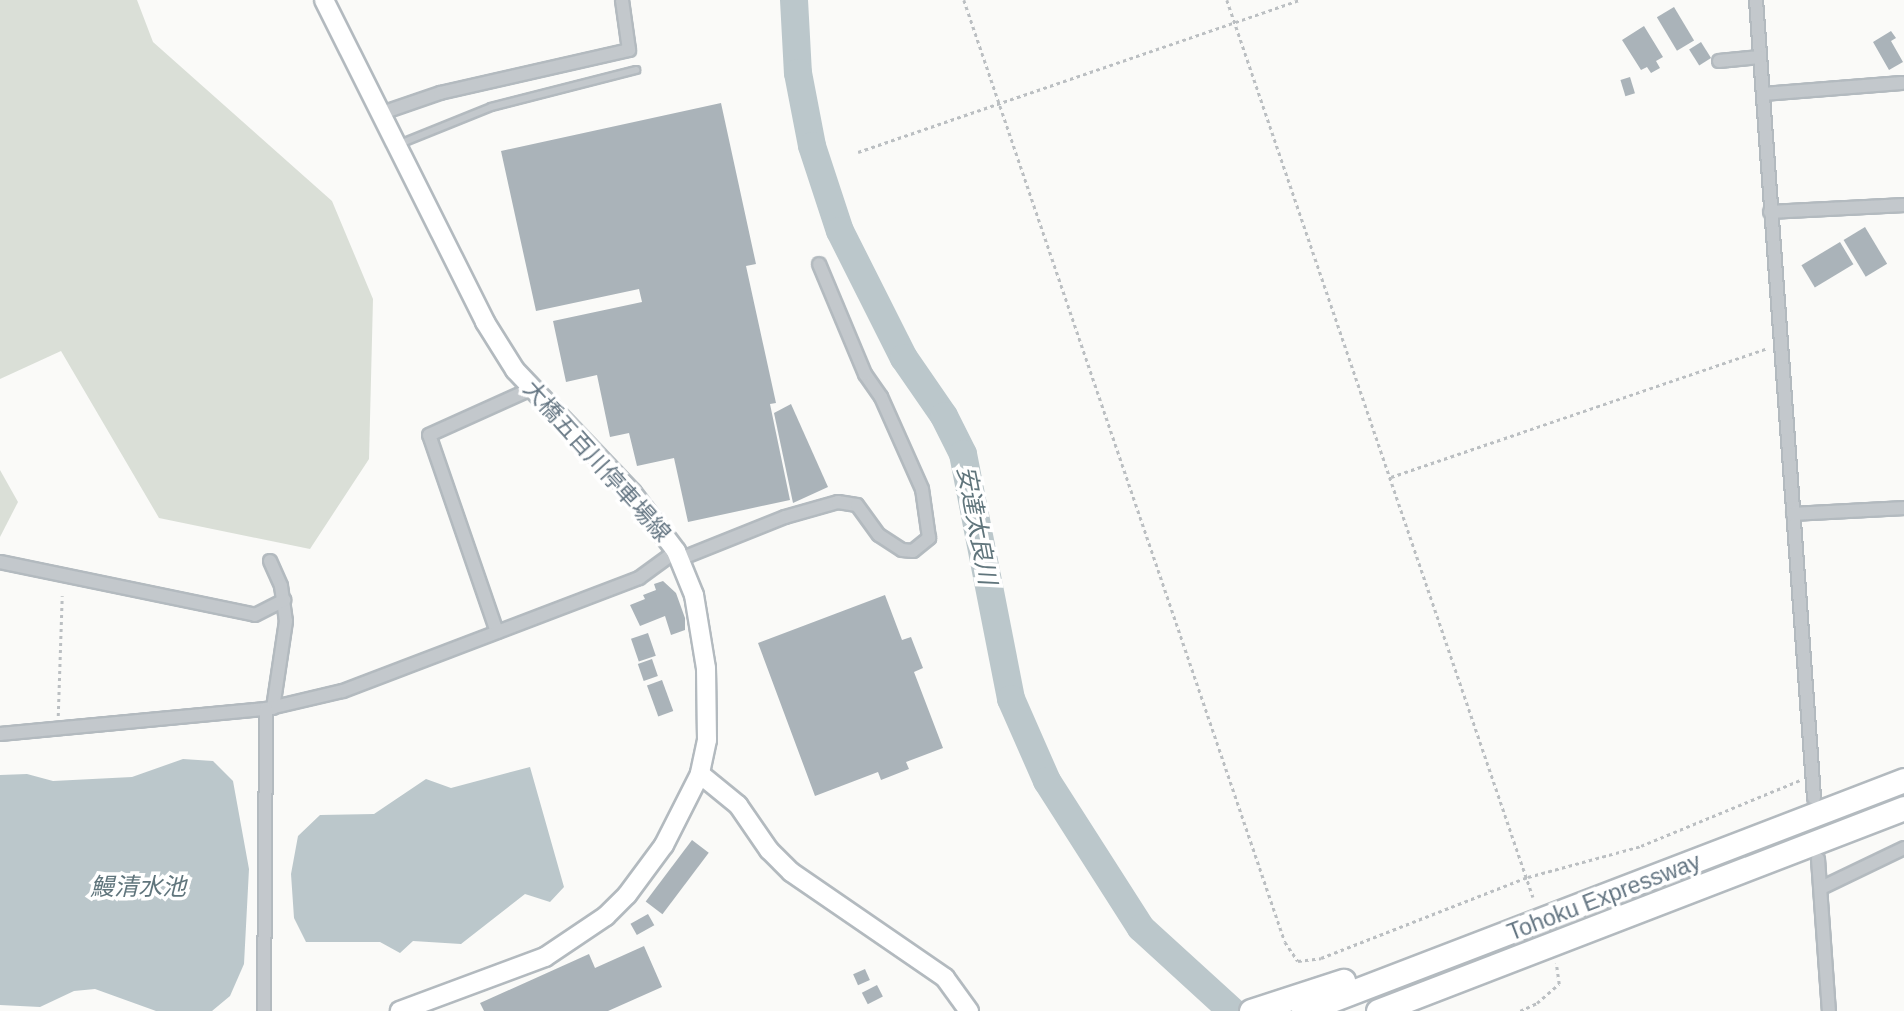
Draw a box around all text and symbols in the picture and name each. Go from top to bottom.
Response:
street label: 大橋五百川停車場線 [517,375,677,547]
water label: 安達太良川 [951,463,1003,587]
street label: Tohoku Expressway [1504,847,1704,947]
water label: 鰻清水池 [90,873,186,901]

